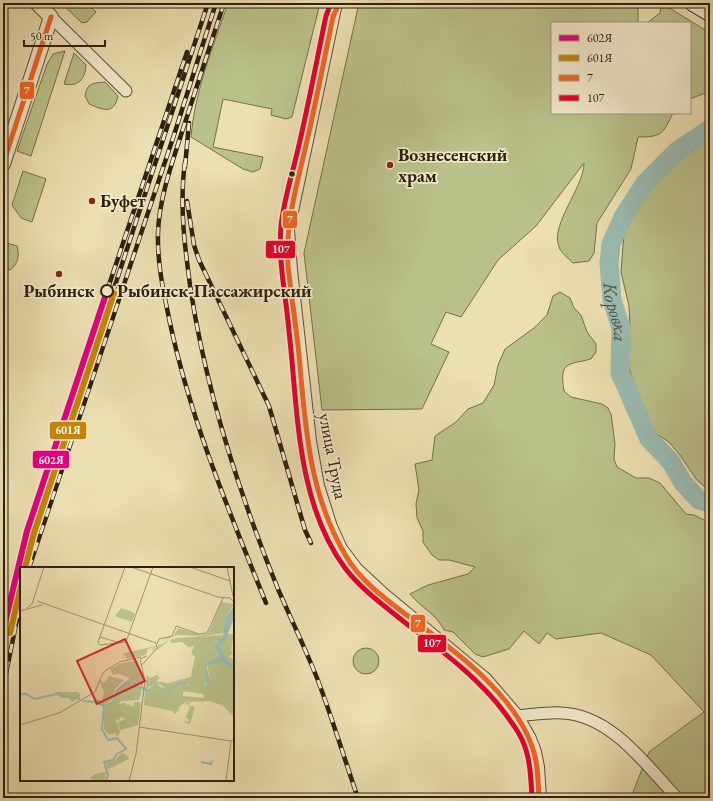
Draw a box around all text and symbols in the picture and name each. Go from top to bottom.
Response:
scale bar [24,22,105,48]
legend [551,22,691,114]
text: 50 m [30,28,54,44]
text: 602Я [587,30,612,46]
text: 601Я [587,50,612,66]
text: 7 [587,70,593,86]
line badge: 7 [19,81,35,100]
text: 7 [24,83,30,97]
text: 107 [587,90,605,106]
place label: Вознесенский храм [398,143,508,187]
marker: Вознесенский храм [385,160,395,170]
unlabelled marker [287,169,297,179]
place label: Буфет [100,189,146,212]
marker: Буфет [87,196,97,206]
line badge: 7 [282,210,298,229]
text: 7 [287,212,293,226]
line badge: 107 [265,240,296,259]
text: 107 [272,242,290,256]
marker: Рыбинск [54,269,64,279]
place label: Рыбинск [23,279,95,302]
place label: Рыбинск-Пассажирский [117,279,312,302]
water label: Коровка [598,280,633,342]
marker: Рыбинск-Пассажирский [100,284,114,298]
street label: улица Труда [314,411,353,502]
line badge: 601Я [49,421,87,440]
text: 601Я [55,423,81,437]
line badge: 602Я [32,450,70,469]
text: 602Я [38,453,64,467]
inset map [20,567,234,781]
line badge: 7 [410,614,426,633]
text: 7 [415,616,421,630]
line badge: 107 [417,634,447,653]
text: 107 [423,636,441,650]

